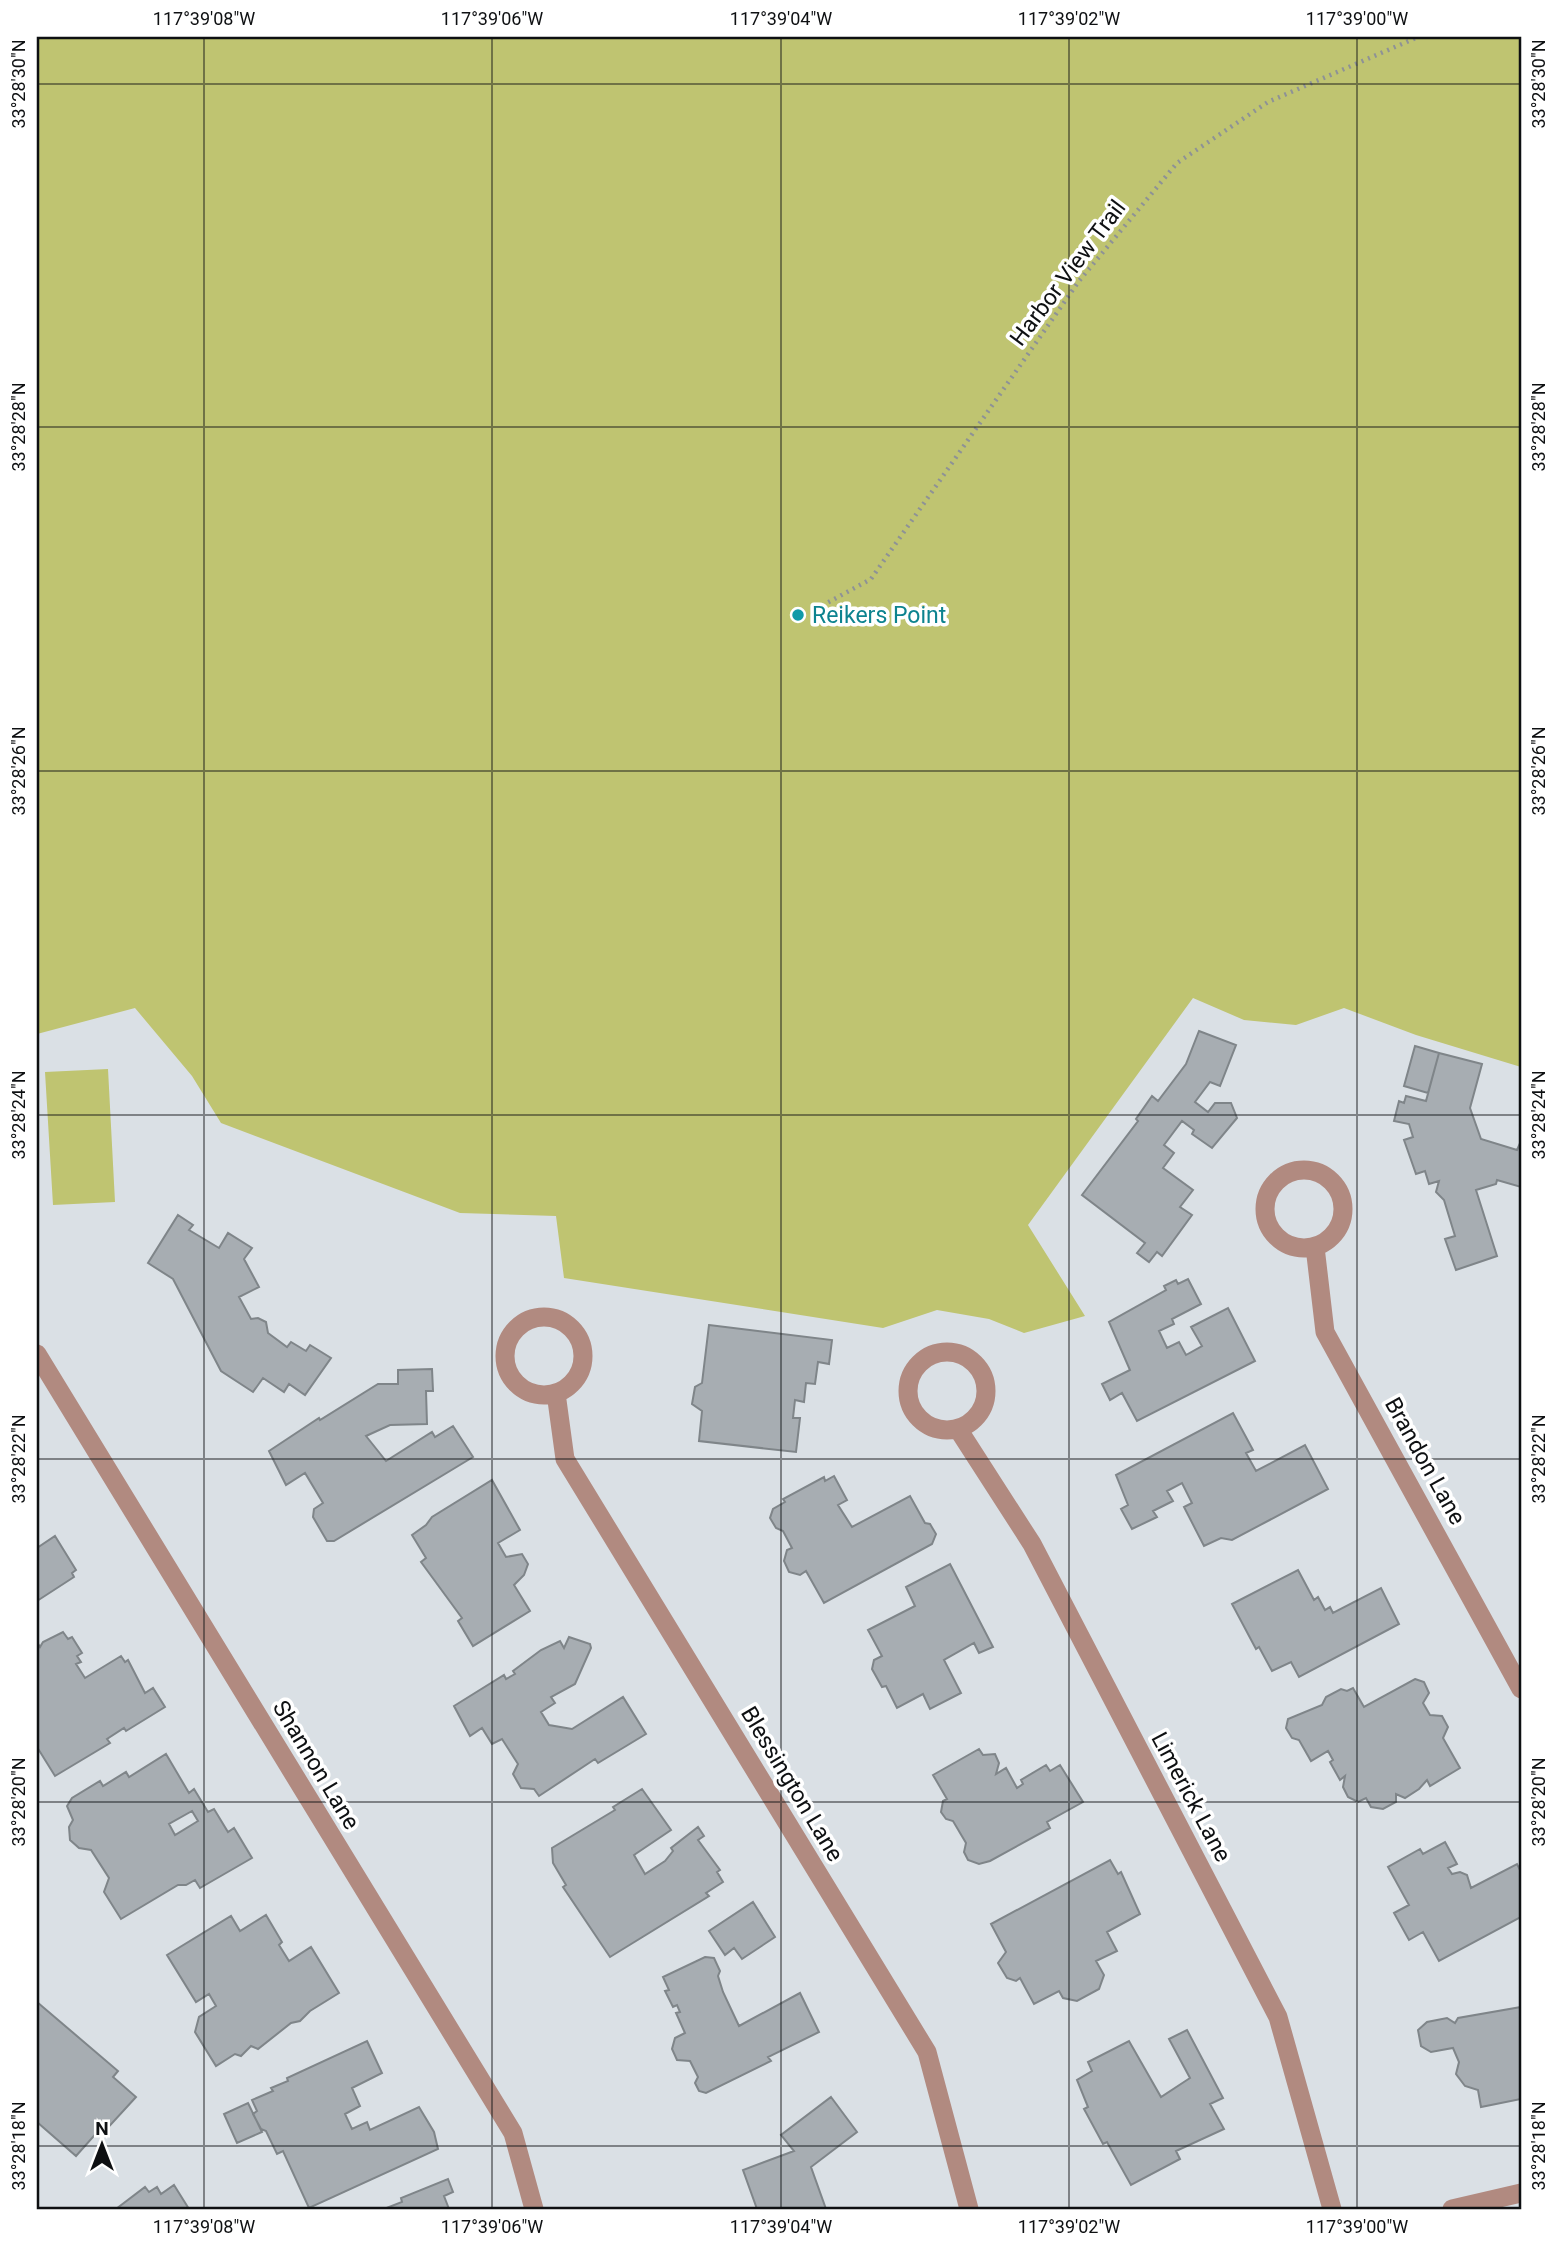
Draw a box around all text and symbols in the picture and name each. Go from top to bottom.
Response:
text: 117°39'08"W [153,8,255,29]
text: 117°39'06"W [441,8,543,29]
text: 117°39'04"W [730,8,832,29]
text: 117°39'02"W [1018,8,1120,29]
text: 117°39'00"W [1306,8,1408,29]
text: 33°28'30"N [8,39,29,129]
text: 33°28'30"N [1528,39,1549,129]
street label: Harbor View Trail [1005,195,1131,351]
text: 33°28'28"N [8,382,29,472]
text: 33°28'28"N [1528,382,1549,472]
place label: Reikers Point [812,602,946,629]
marker: Reikers Point [790,607,806,623]
text: 33°28'26"N [8,726,29,816]
text: 33°28'26"N [1528,726,1549,816]
text: 33°28'24"N [8,1070,29,1160]
text: 33°28'24"N [1528,1070,1549,1160]
street label: Brandon Lane [1379,1393,1471,1529]
text: 33°28'22"N [8,1414,29,1504]
text: 33°28'22"N [1528,1414,1549,1504]
street label: Shannon Lane [267,1696,365,1834]
street label: Blessington Lane [735,1702,849,1866]
street label: Limerick Lane [1146,1728,1236,1866]
text: 33°28'20"N [8,1757,29,1847]
text: 33°28'20"N [1528,1757,1549,1847]
text: 33°28'18"N [8,2101,29,2191]
text: 33°28'18"N [1528,2101,1549,2191]
north arrow [66,2110,136,2180]
text: N [95,2117,109,2140]
text: 117°39'08"W [153,2216,255,2237]
text: 117°39'06"W [441,2216,543,2237]
text: 117°39'04"W [730,2216,832,2237]
text: 117°39'02"W [1018,2216,1120,2237]
text: 117°39'00"W [1306,2216,1408,2237]

